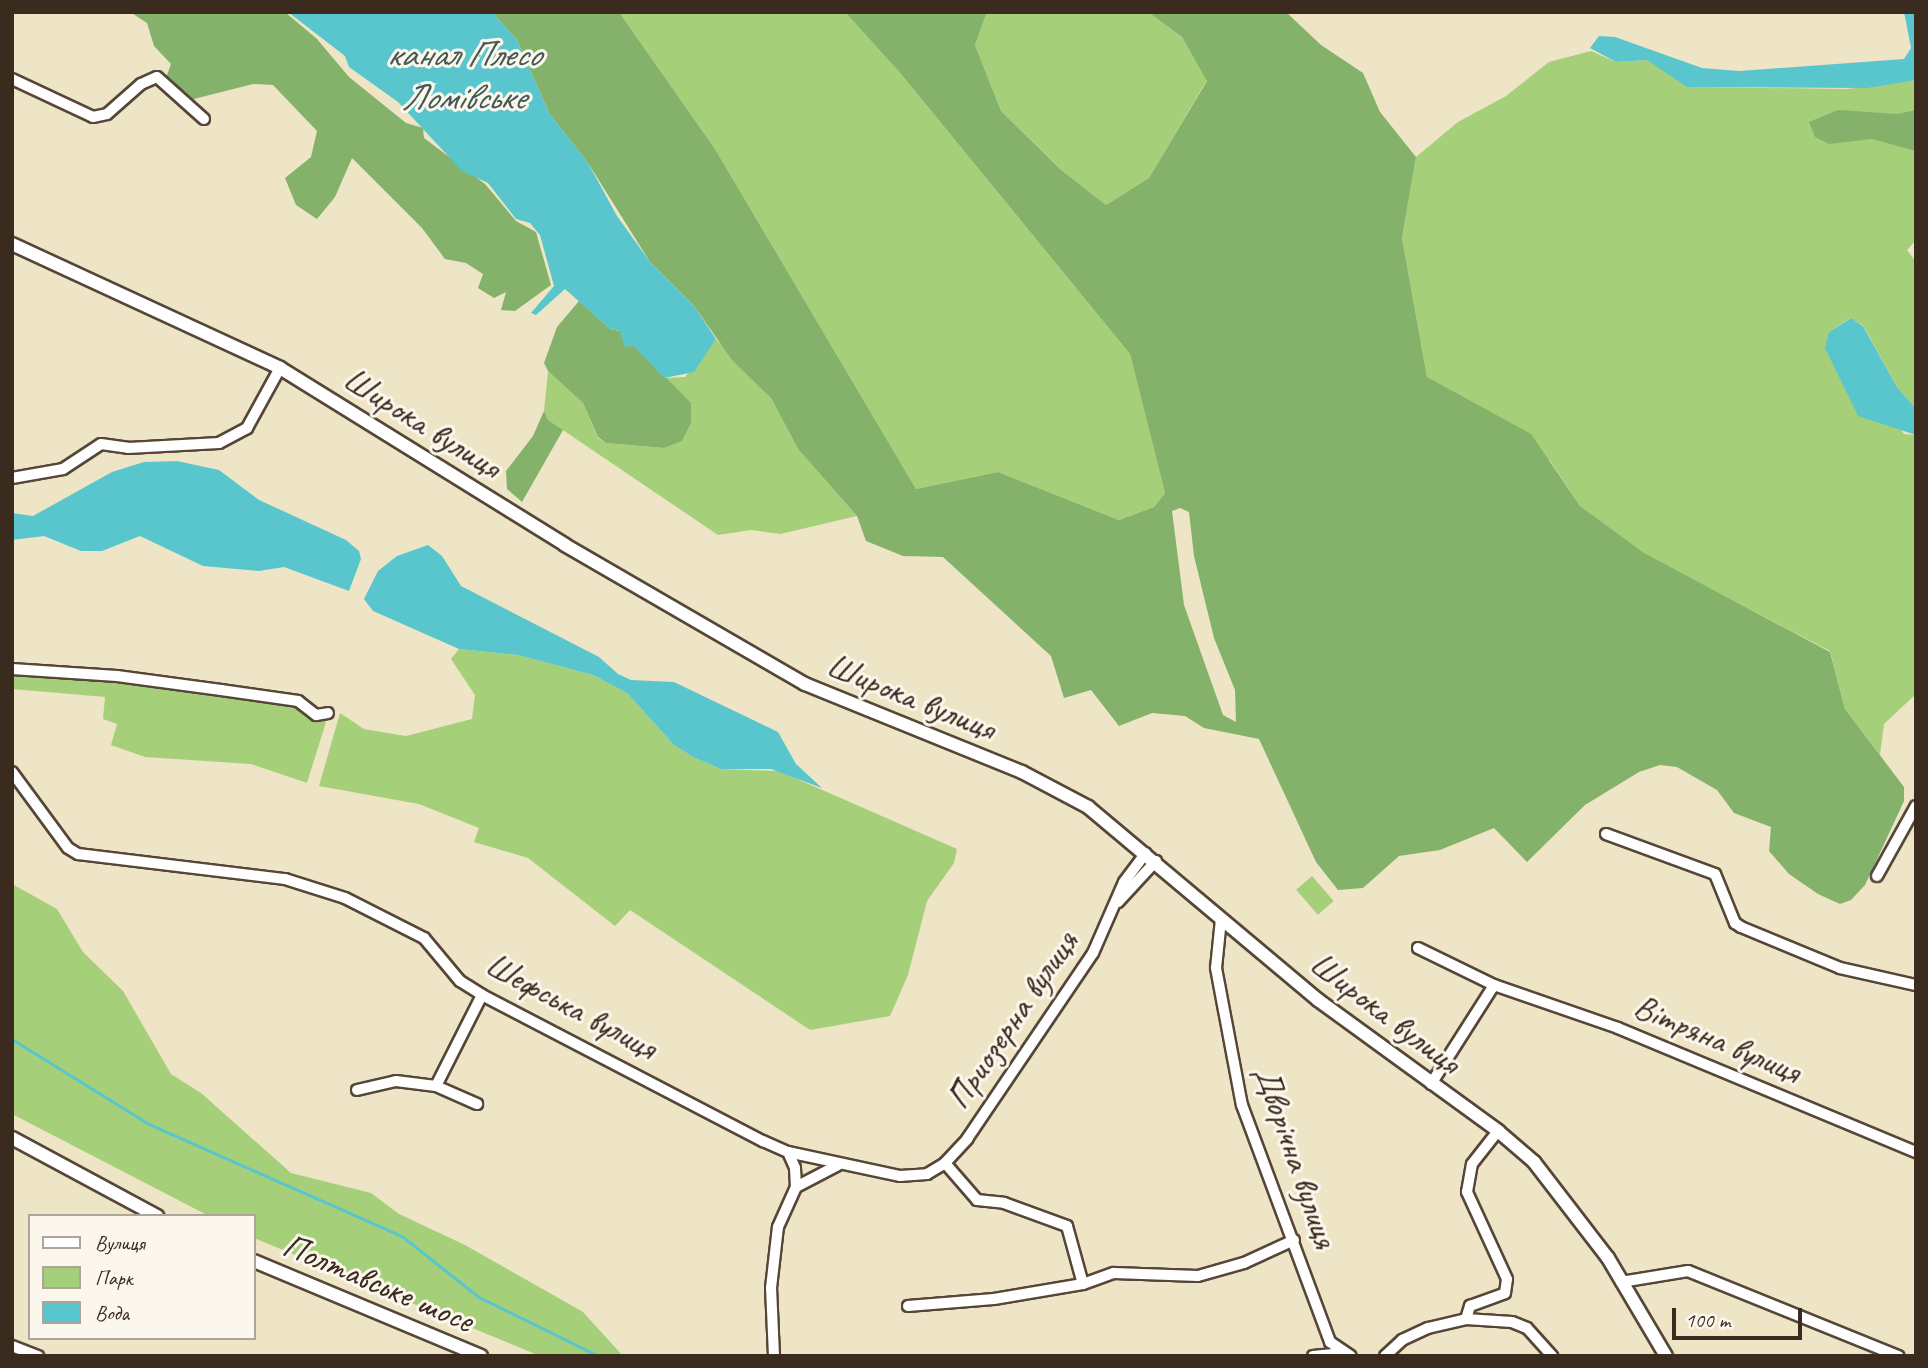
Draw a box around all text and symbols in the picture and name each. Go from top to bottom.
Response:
water label: канал Плесо Ломівське [386,33,540,120]
street label: Широка вулиця [336,358,508,488]
street label: Широка вулиця [821,644,1001,750]
street label: Приозерна вулиця [937,922,1087,1118]
street label: Шефська вулиця [477,943,665,1069]
street label: Широка вулиця [1302,943,1468,1083]
street label: Вітряна вулиця [1626,985,1808,1093]
street label: Дворічна вулиця [1245,1060,1347,1254]
legend [28,1214,256,1340]
street label: Полтавське шосе [277,1224,479,1342]
text: Вулиця [95,1230,145,1256]
text: Парк [95,1265,132,1291]
scale bar [1676,1294,1806,1338]
text: Вода [95,1300,129,1326]
text: 100 m [1685,1307,1730,1333]

